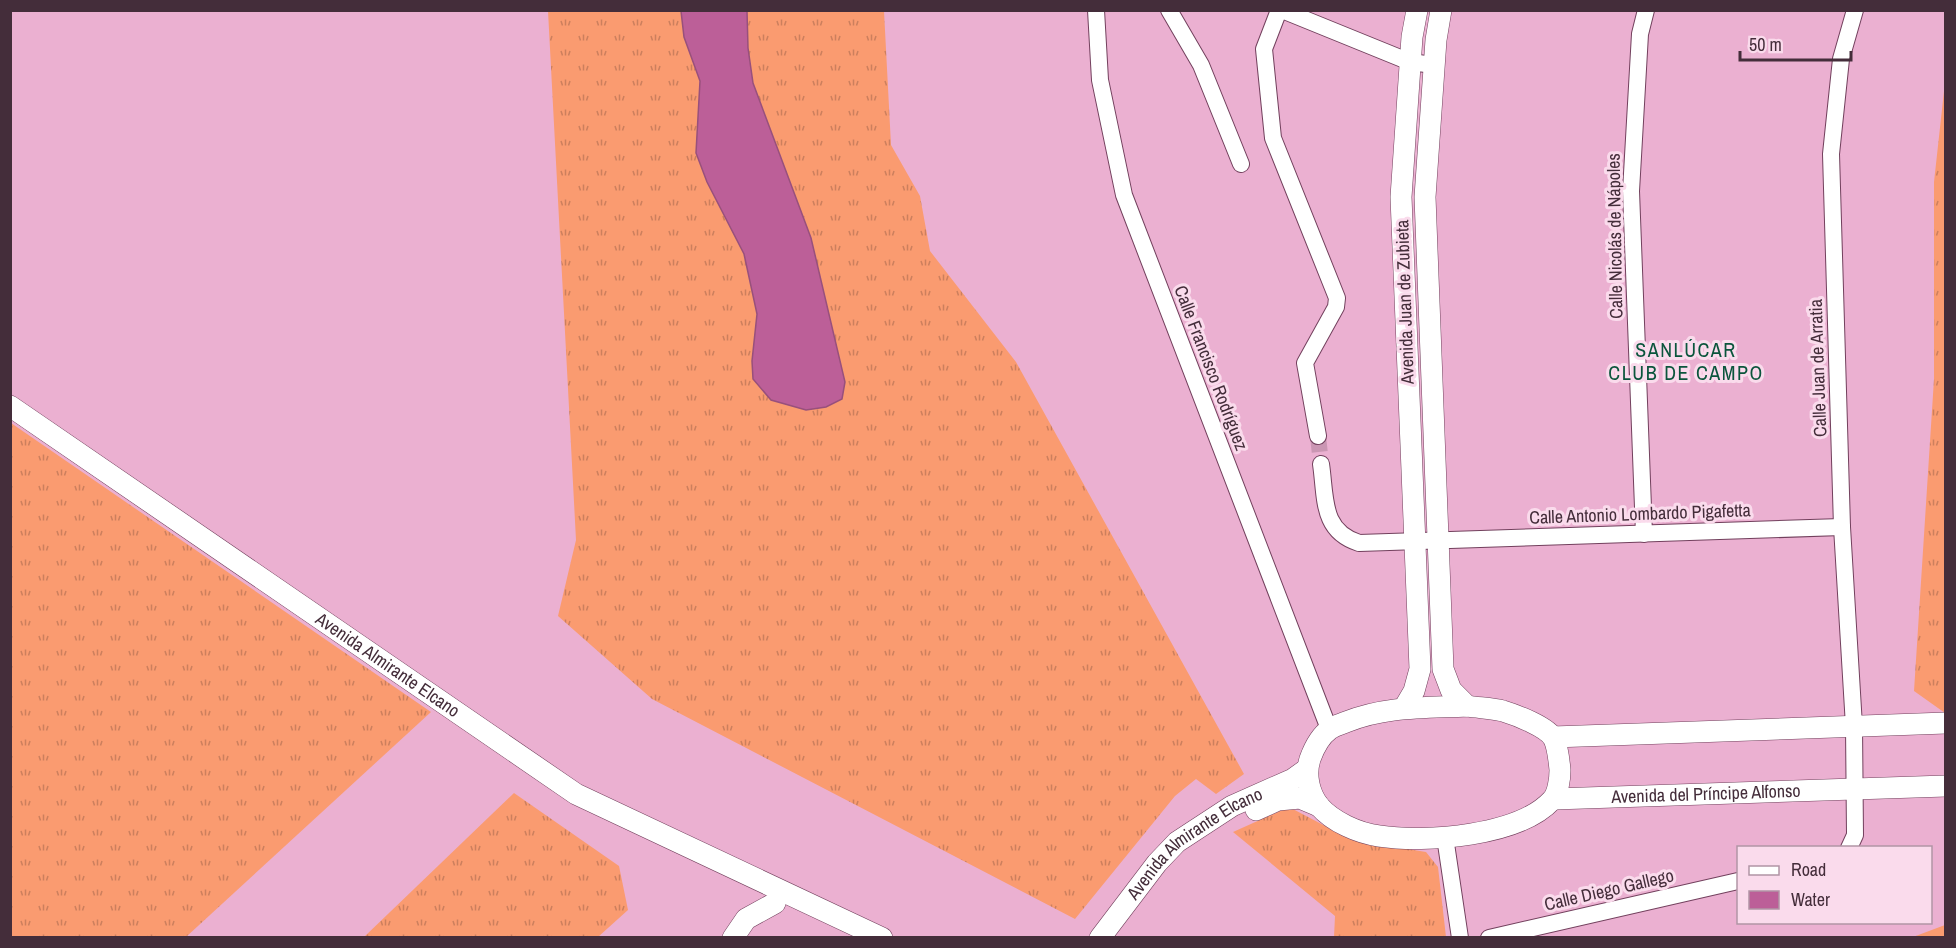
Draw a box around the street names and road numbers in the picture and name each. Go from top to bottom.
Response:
street label: Calle Nicolás de Nápoles [1601,153,1628,319]
street label: Avenida Juan de Zubieta [1389,219,1420,386]
street label: Calle Francisco Rodríguez [1168,282,1254,454]
street label: Calle Juan de Arratia [1803,299,1832,437]
street label: Calle Antonio Lombardo Pigafetta [1529,497,1751,530]
street label: Avenida Almirante Elcano [310,606,465,723]
street label: Avenida del Príncipe Alfonso [1610,778,1801,809]
street label: Avenida Almirante Elcano [1120,781,1266,905]
street label: Calle Diego Gallego [1542,862,1676,917]

